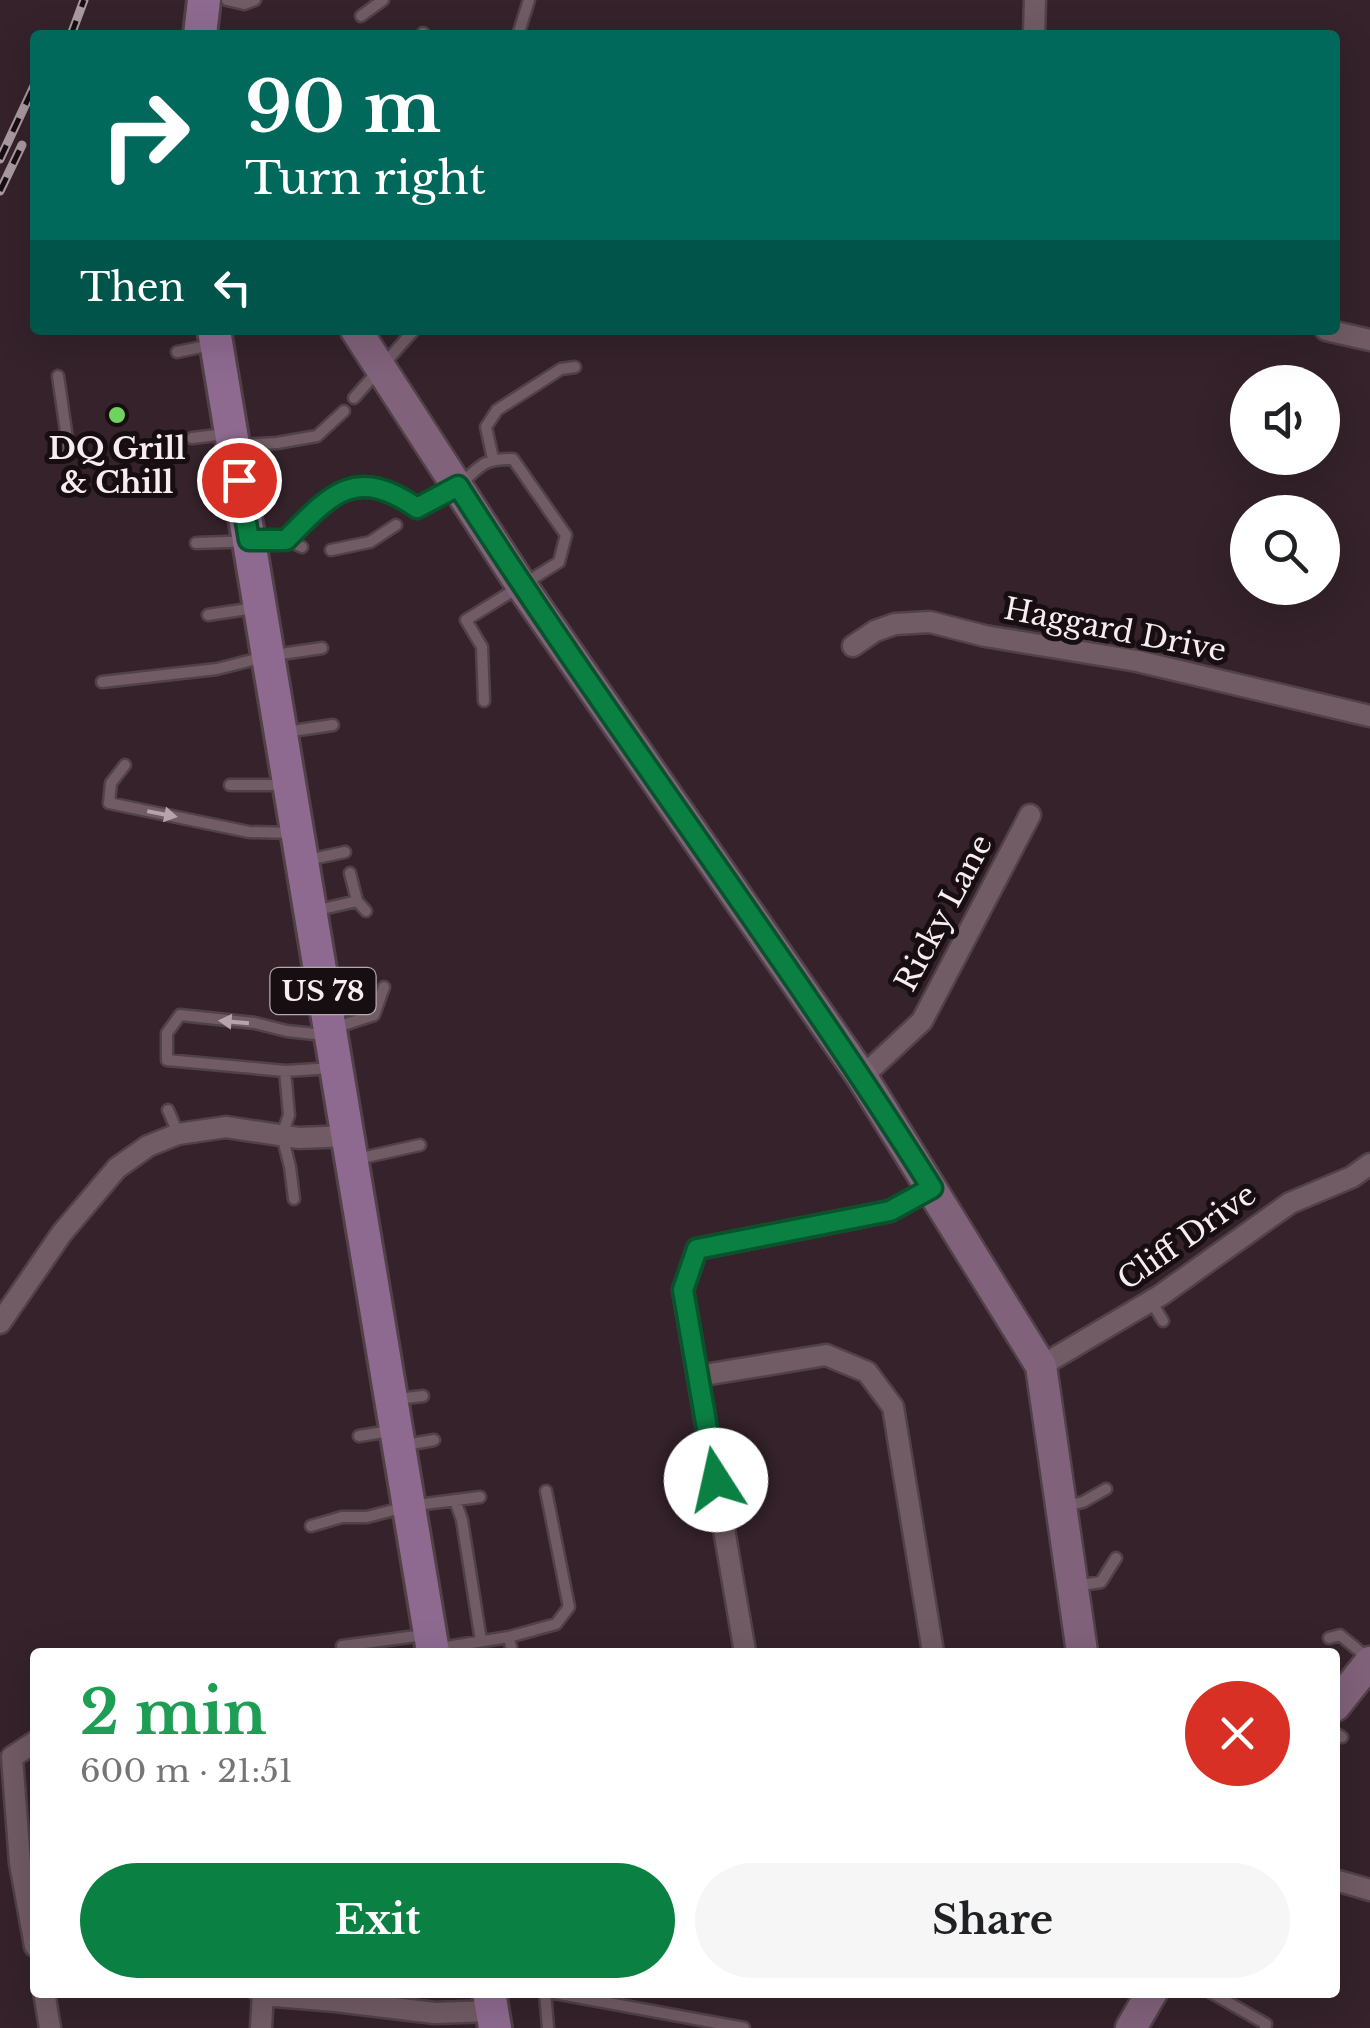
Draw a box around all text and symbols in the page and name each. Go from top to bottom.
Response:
text: 90 m [245,64,441,151]
icon: right [80,70,210,200]
text: Turn right [245,150,486,206]
icon: left [205,260,260,315]
text: Then [80,264,185,311]
map controls [1230,365,1340,605]
button: sound [1230,365,1340,475]
marker: DQ Grill & Chill [106,404,128,426]
place label: DQ Grill & Chill [48,430,186,501]
pin [197,438,282,523]
icon: arrive [212,453,267,508]
button: search [1230,495,1340,605]
street label: Haggard Drive [1001,590,1229,669]
one-way arrow [147,807,178,823]
street label: Ricky Lane [887,828,1000,997]
road number: US 78 [270,968,376,1014]
one-way arrow [218,1013,250,1029]
street label: Cliff Drive [1110,1175,1263,1298]
position arrow [664,1428,768,1532]
text: 2 min [80,1676,267,1750]
button: close [1185,1681,1290,1786]
text: 600 m · 21:51 [80,1751,293,1791]
button: Exit [80,1863,675,1978]
button: Share [695,1863,1290,1978]

